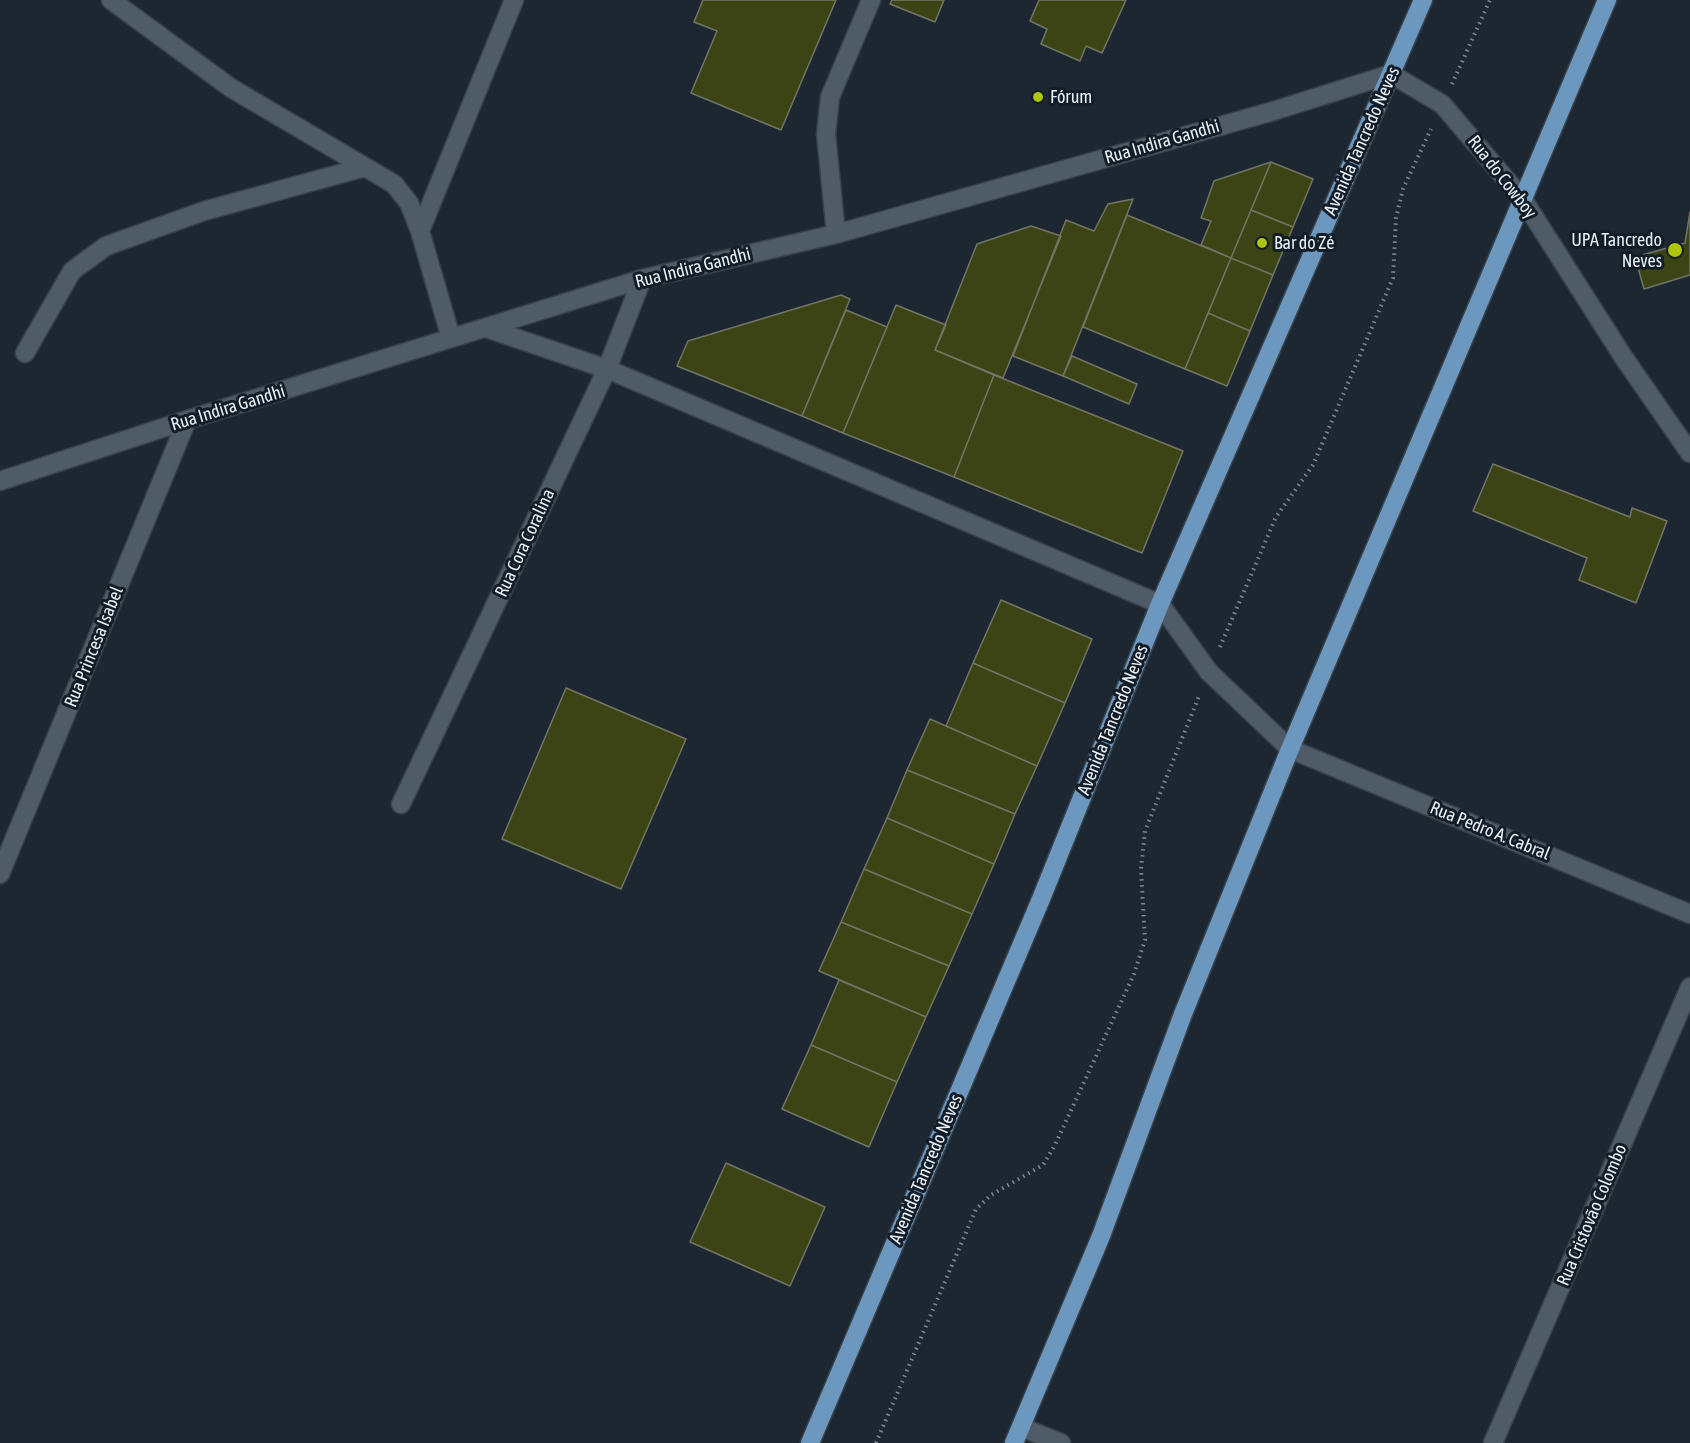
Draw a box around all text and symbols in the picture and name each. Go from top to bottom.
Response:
street label: Avenida Tancredo Neves [1320,63,1404,219]
place label: Fórum [1050,86,1092,108]
marker: Fórum [1031,90,1045,104]
street label: Rua Indira Gandhi [1102,115,1222,169]
street label: Rua do Cowboy [1463,131,1541,223]
place label: UPA Tancredo Neves [1571,229,1662,272]
place label: Bar do Zé [1274,232,1334,254]
marker: Bar do Zé [1255,236,1269,250]
marker: UPA Tancredo Neves [1666,241,1684,259]
street label: Rua Indira Gandhi [633,243,753,293]
street label: Rua Indira Gandhi [168,380,288,436]
street label: Rua Cora Coralina [491,486,559,600]
street label: Rua Princesa Isabel [60,583,128,711]
street label: Avenida Tancredo Neves [1073,642,1153,798]
street label: Rua Pedro A. Cabral [1427,797,1553,865]
street label: Avenida Tancredo Neves [885,1091,967,1247]
street label: Rua Cristovão Colombo [1552,1141,1632,1289]

